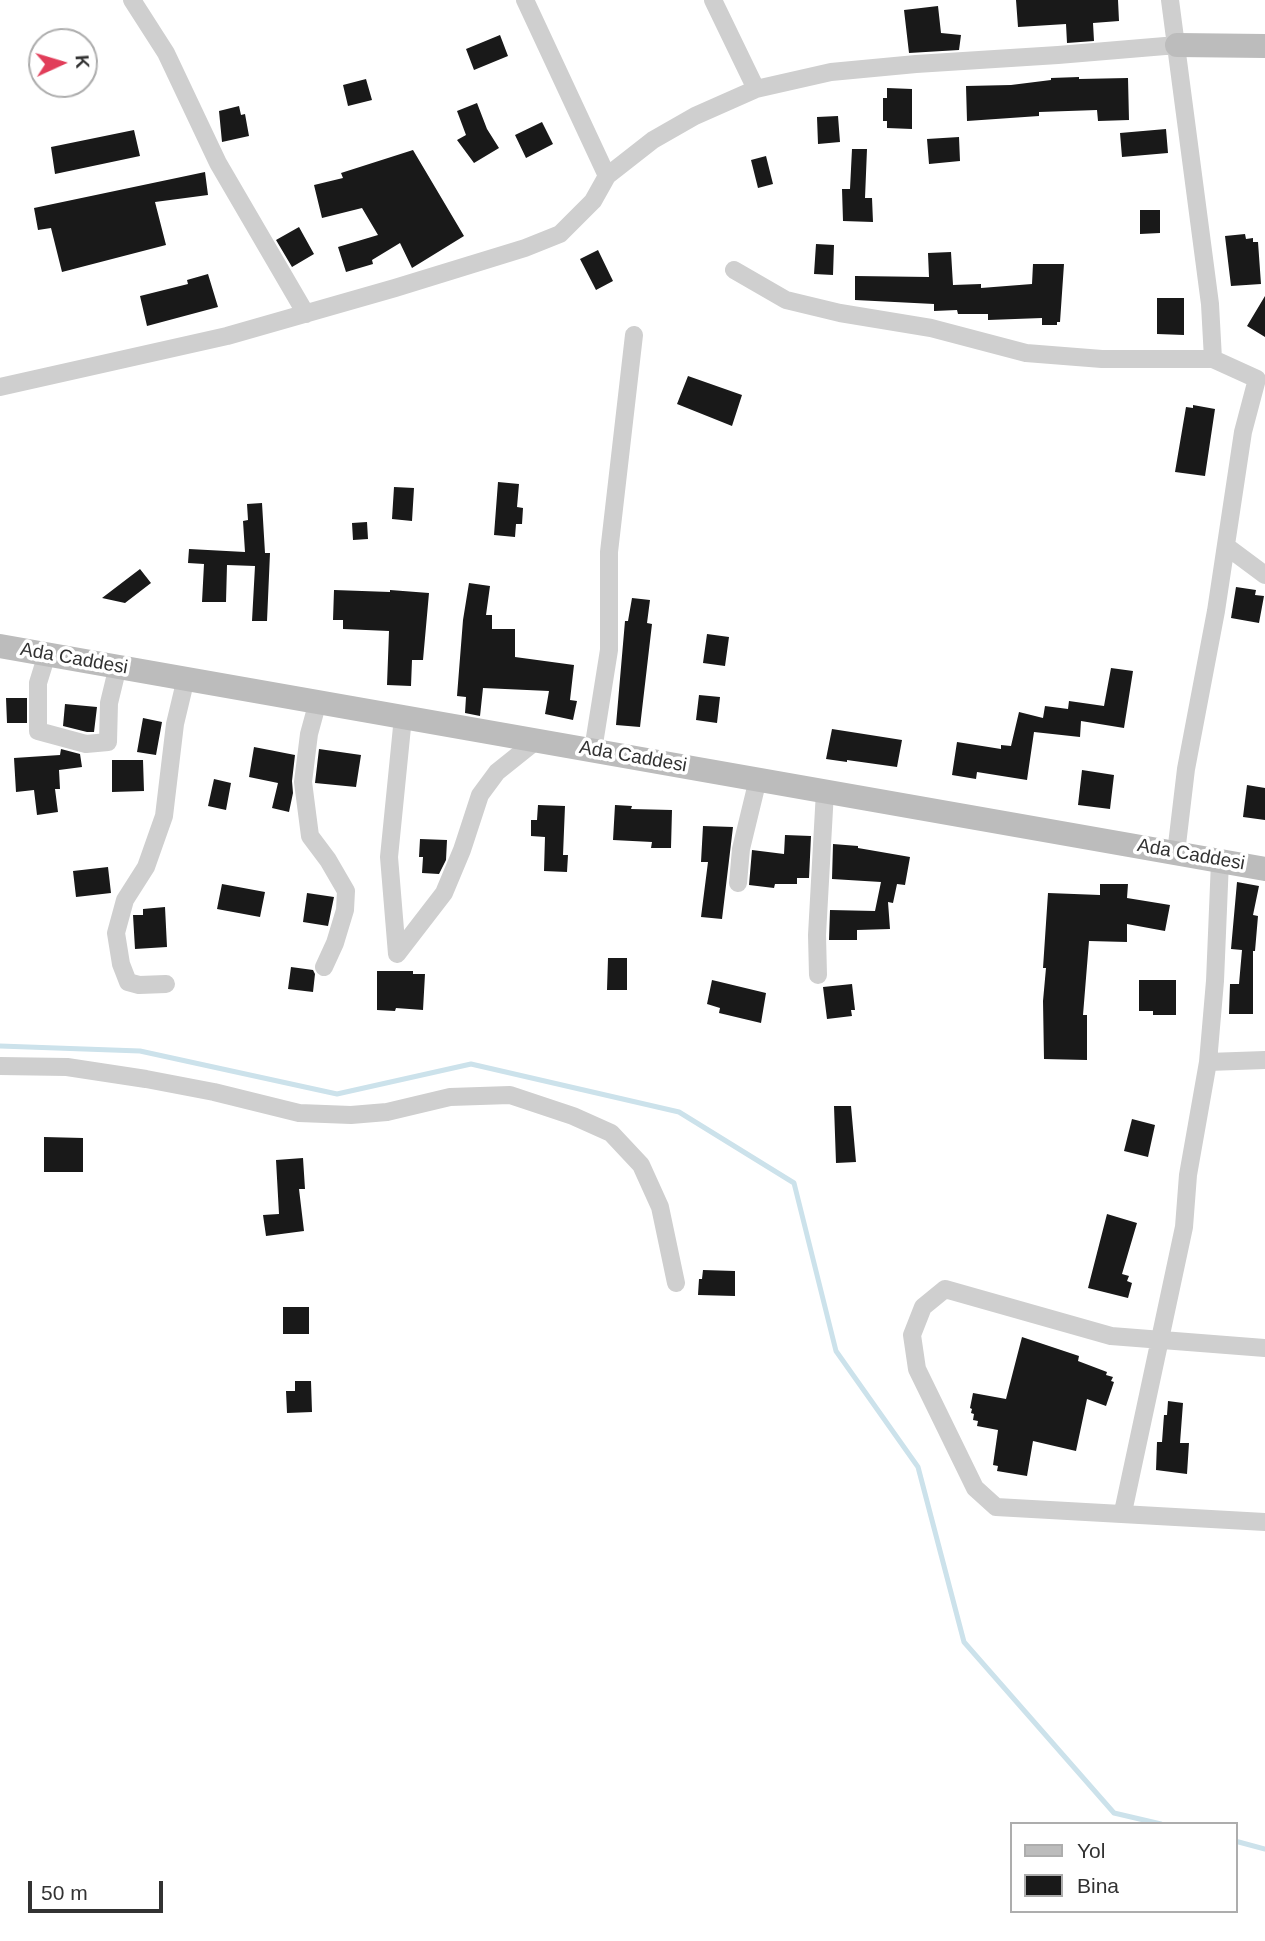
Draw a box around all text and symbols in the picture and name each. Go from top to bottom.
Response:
north arrow [28,28,98,98]
text: K [71,54,93,69]
street label: Ada Caddesi [18,638,130,680]
street label: Ada Caddesi [577,736,689,778]
street label: Ada Caddesi [1135,834,1247,876]
legend [1010,1822,1237,1913]
text: Yol [1077,1839,1105,1862]
scale bar [32,1868,166,1912]
text: Bina [1077,1874,1119,1897]
text: 50 m [41,1881,88,1904]

